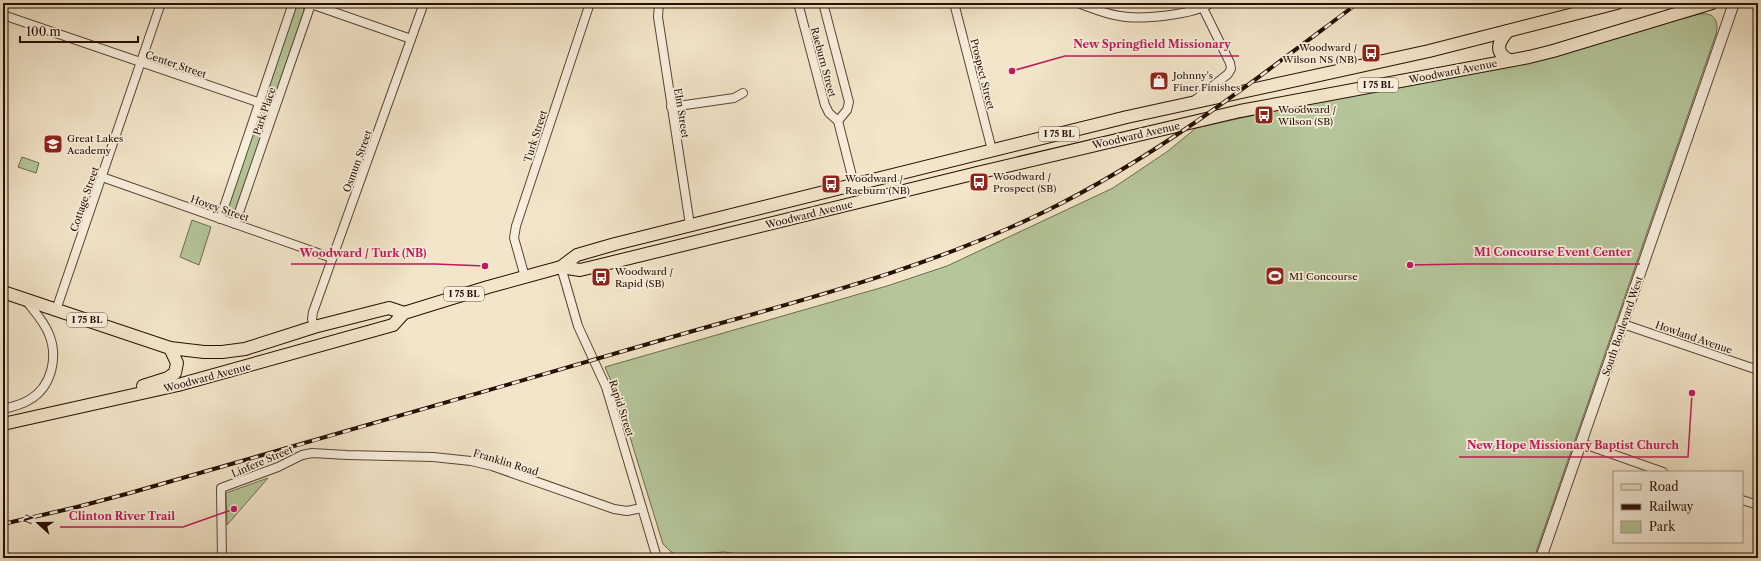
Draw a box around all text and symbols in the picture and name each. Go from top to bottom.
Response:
scale bar [20,18,138,44]
text: 100 m [26,24,61,39]
street label: Raeburn Street [808,26,839,99]
callout: New Springfield Missionary [1065,33,1239,56]
street label: Prospect Street [967,37,998,111]
text: New Springfield Missionary [1073,37,1231,51]
place label: Woodward / Wilson NS (NB) [1282,41,1357,66]
bus stop icon: Woodward / Wilson NS (NB) [1360,42,1382,64]
street label: Center Street [144,48,209,81]
street label: Woodward Avenue [1407,56,1499,87]
place label: Johnny's Finer Finishes [1171,69,1240,94]
shop icon: Johnny's Finer Finishes [1148,70,1170,92]
road number: I 75 BL [1358,78,1398,92]
street label: Park Place [250,85,279,137]
street label: Elm Street [671,87,692,139]
place label: Woodward / Wilson (SB) [1277,103,1336,128]
bus stop icon: Woodward / Wilson (SB) [1253,104,1275,126]
street label: Turk Street [521,108,550,164]
street label: Woodward Avenue [1090,119,1182,152]
road number: I 75 BL [1039,127,1079,141]
street label: Osmun Street [340,128,375,194]
place label: Great Lakes Academy [66,132,123,157]
school or university icon: Great Lakes Academy [42,133,64,155]
street label: Cottage Street [67,164,102,233]
place label: Woodward / Prospect (SB) [992,170,1056,195]
bus stop icon: Woodward / Prospect (SB) [968,171,990,193]
place label: Woodward / Raeburn (NB) [844,172,910,197]
bus stop icon: Woodward / Raeburn (NB) [820,173,842,195]
street label: Hovey Street [189,192,251,225]
street label: Woodward Avenue [763,197,855,232]
callout: Woodward / Turk (NB) [291,241,435,264]
callout: M1 Concourse Event Center [1466,241,1640,264]
text: M1 Concourse Event Center [1474,245,1633,259]
text: Woodward / Turk (NB) [298,246,427,260]
place label: Woodward / Rapid (SB) [614,265,673,290]
sports icon: M1 Concourse [1264,265,1286,287]
bus stop icon: Woodward / Rapid (SB) [590,266,612,288]
place label: M1 Concourse [1289,270,1358,283]
street label: South Boulevard West [1599,274,1646,378]
road number: I 75 BL [444,287,484,301]
road number: I 75 BL [67,313,107,327]
street label: Howland Avenue [1654,318,1735,357]
street label: Woodward Avenue [161,360,252,396]
street label: Rapid Street [606,378,637,439]
callout: New Hope Missionary Baptist Church [1459,434,1688,457]
text: New Hope Missionary Baptist Church [1467,438,1680,452]
street label: Linfere Street [229,442,295,480]
street label: Franklin Road [472,446,540,479]
legend [1613,471,1743,543]
text: Road [1649,479,1679,494]
text: Railway [1649,499,1694,514]
north arrow [18,503,58,543]
callout: Clinton River Trail [60,504,183,527]
text: Clinton River Trail [69,509,175,523]
text: N [20,512,37,526]
text: Park [1649,519,1676,534]

